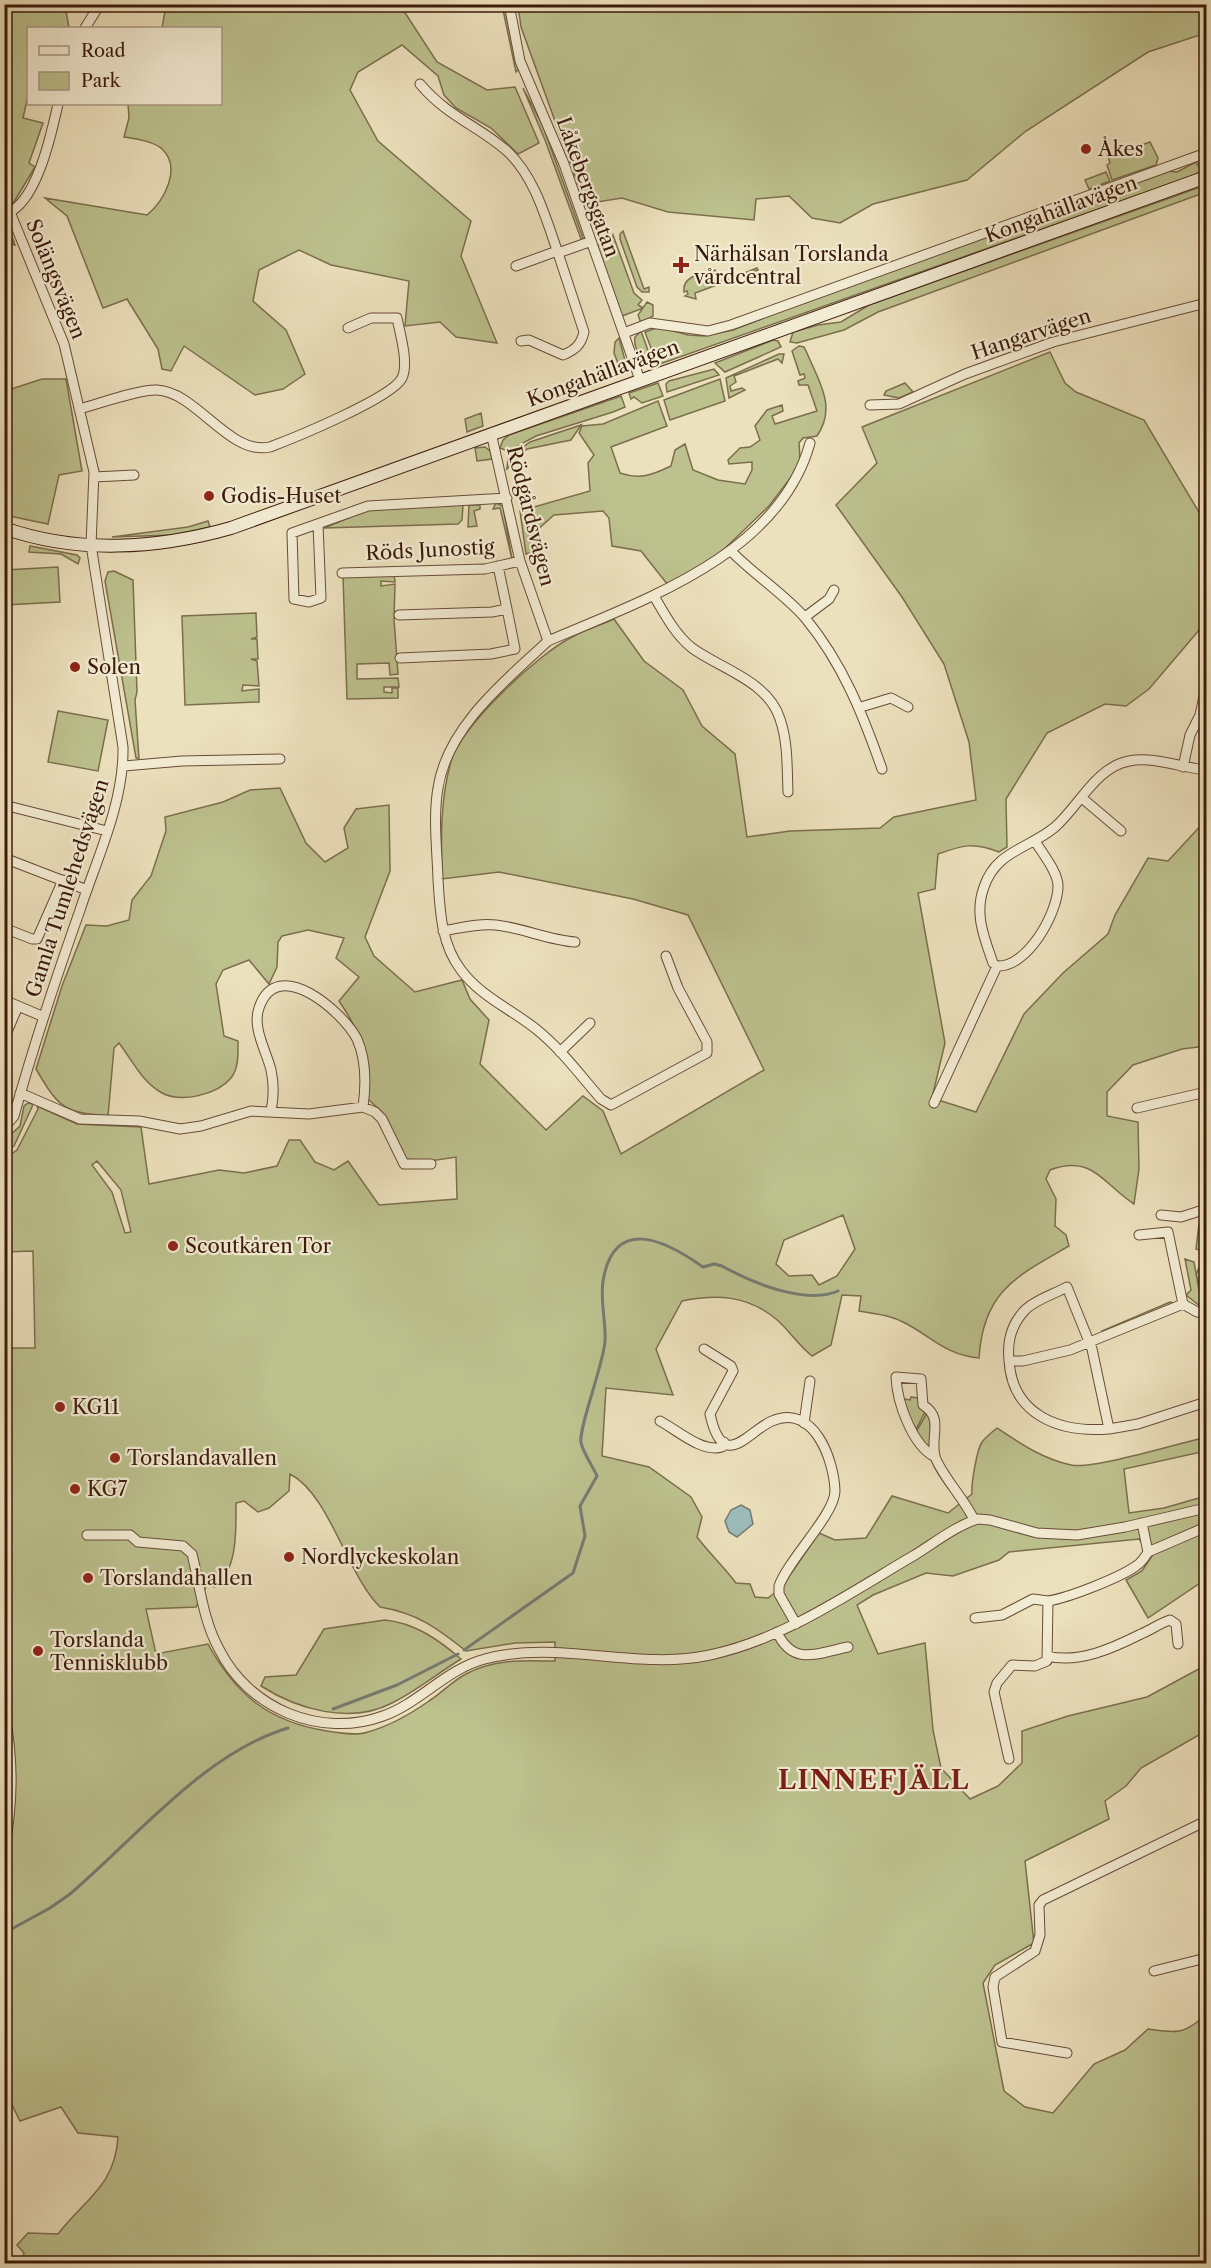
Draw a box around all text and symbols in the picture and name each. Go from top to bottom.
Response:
legend [27,27,222,105]
text: Road [81,40,126,62]
text: Park [81,70,122,92]
street label: Låkebergsgatan [551,114,625,261]
place label: Åkes [1097,136,1144,161]
marker: Åkes [1079,142,1093,156]
street label: Kongahällavägen [981,170,1141,248]
street label: Solängsvägen [21,215,91,343]
place label: Närhälsan Torslanda vårdcentral [693,242,889,289]
marker: Närhälsan Torslanda vårdcentral [672,256,690,274]
street label: Hangarvägen [968,303,1094,365]
street label: Kongahällavägen [523,334,683,412]
street label: Rödgårdsvägen [502,443,560,589]
place label: Godis-Huset [221,484,341,508]
marker: Godis-Huset [202,489,216,503]
street label: Röds Junostig [365,535,496,565]
place label: Solen [87,655,141,679]
marker: Solen [68,660,82,674]
street label: Gamla Tumlehedsvägen [20,775,114,1000]
place label: Scoutkåren Tor [185,1234,332,1258]
marker: Scoutkåren Tor [166,1239,180,1253]
place label: KG11 [72,1395,120,1419]
marker: KG11 [53,1400,67,1414]
place label: Torslandavallen [127,1446,278,1470]
marker: Torslandavallen [108,1451,122,1465]
place label: KG7 [87,1477,128,1501]
marker: KG7 [68,1482,82,1496]
place label: Nordlyckeskolan [301,1545,460,1569]
marker: Nordlyckeskolan [282,1550,296,1564]
place label: Torslandahallen [100,1566,253,1590]
marker: Torslandahallen [81,1571,95,1585]
place label: Torslanda Tennisklubb [50,1628,168,1675]
marker: Torslanda Tennisklubb [31,1644,45,1658]
district label: LINNEFJÄLL [778,1764,970,1796]

